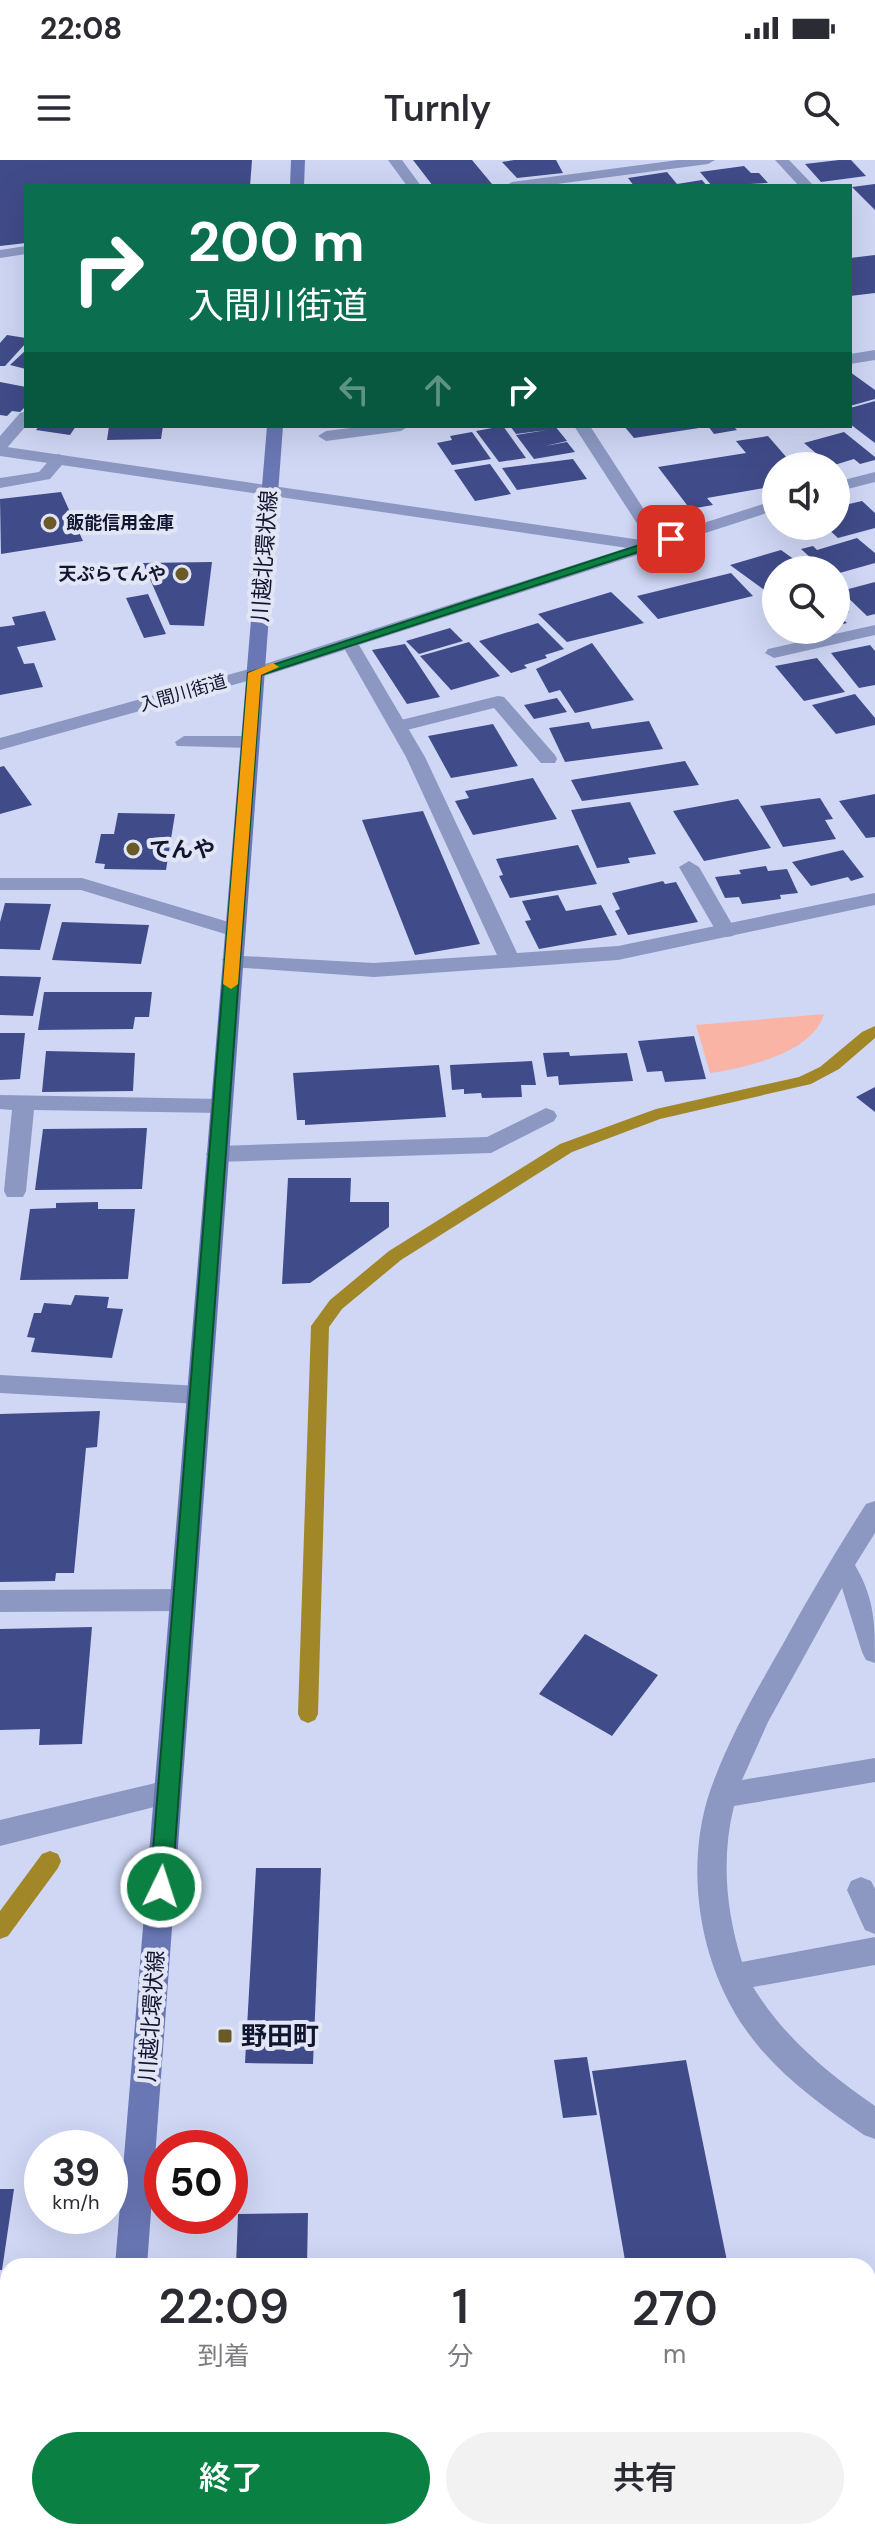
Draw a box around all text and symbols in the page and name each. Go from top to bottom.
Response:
text: 22:08 [40,9,122,48]
text: Turnly [384,85,491,132]
icon: menu [32,86,76,130]
icon: search [799,86,843,130]
text: 200 m [188,205,365,278]
icon: right [56,216,160,320]
text: 入間川街道 [188,282,368,329]
icon: left [332,368,376,412]
icon: ahead [416,368,460,412]
icon: right [500,368,544,412]
map controls [762,452,850,644]
button: sound [762,452,850,540]
street label: 川越北環状線 [245,489,284,623]
pin [637,505,705,573]
place label: 飯能信用金庫 [66,511,174,535]
marker: 飯能信用金庫 [41,514,59,532]
icon: arrive [649,517,693,561]
button: search [762,556,850,644]
place label: 天ぷらてんや [59,562,166,586]
marker: 天ぷらてんや [173,565,191,583]
street label: 入間川街道 [136,669,230,717]
place label: てんや [149,835,215,864]
marker: てんや [124,840,142,858]
position arrow [119,1845,203,1929]
street label: 川越北環状線 [132,1949,171,2083]
place label: 野田町 [241,2019,319,2053]
marker: 野田町 [216,2027,234,2045]
speed limit sign: 50 [144,2130,248,2234]
text: 39 [52,2146,100,2198]
text: km/h [52,2189,100,2215]
text: 22:09 [158,2275,289,2338]
text: 1 [452,2275,469,2338]
text: 270 [632,2277,718,2340]
text: m [663,2337,686,2371]
text: 到着 [198,2339,250,2373]
text: 分 [447,2339,473,2373]
button: 終了 [32,2432,430,2524]
button: 共有 [446,2432,844,2524]

